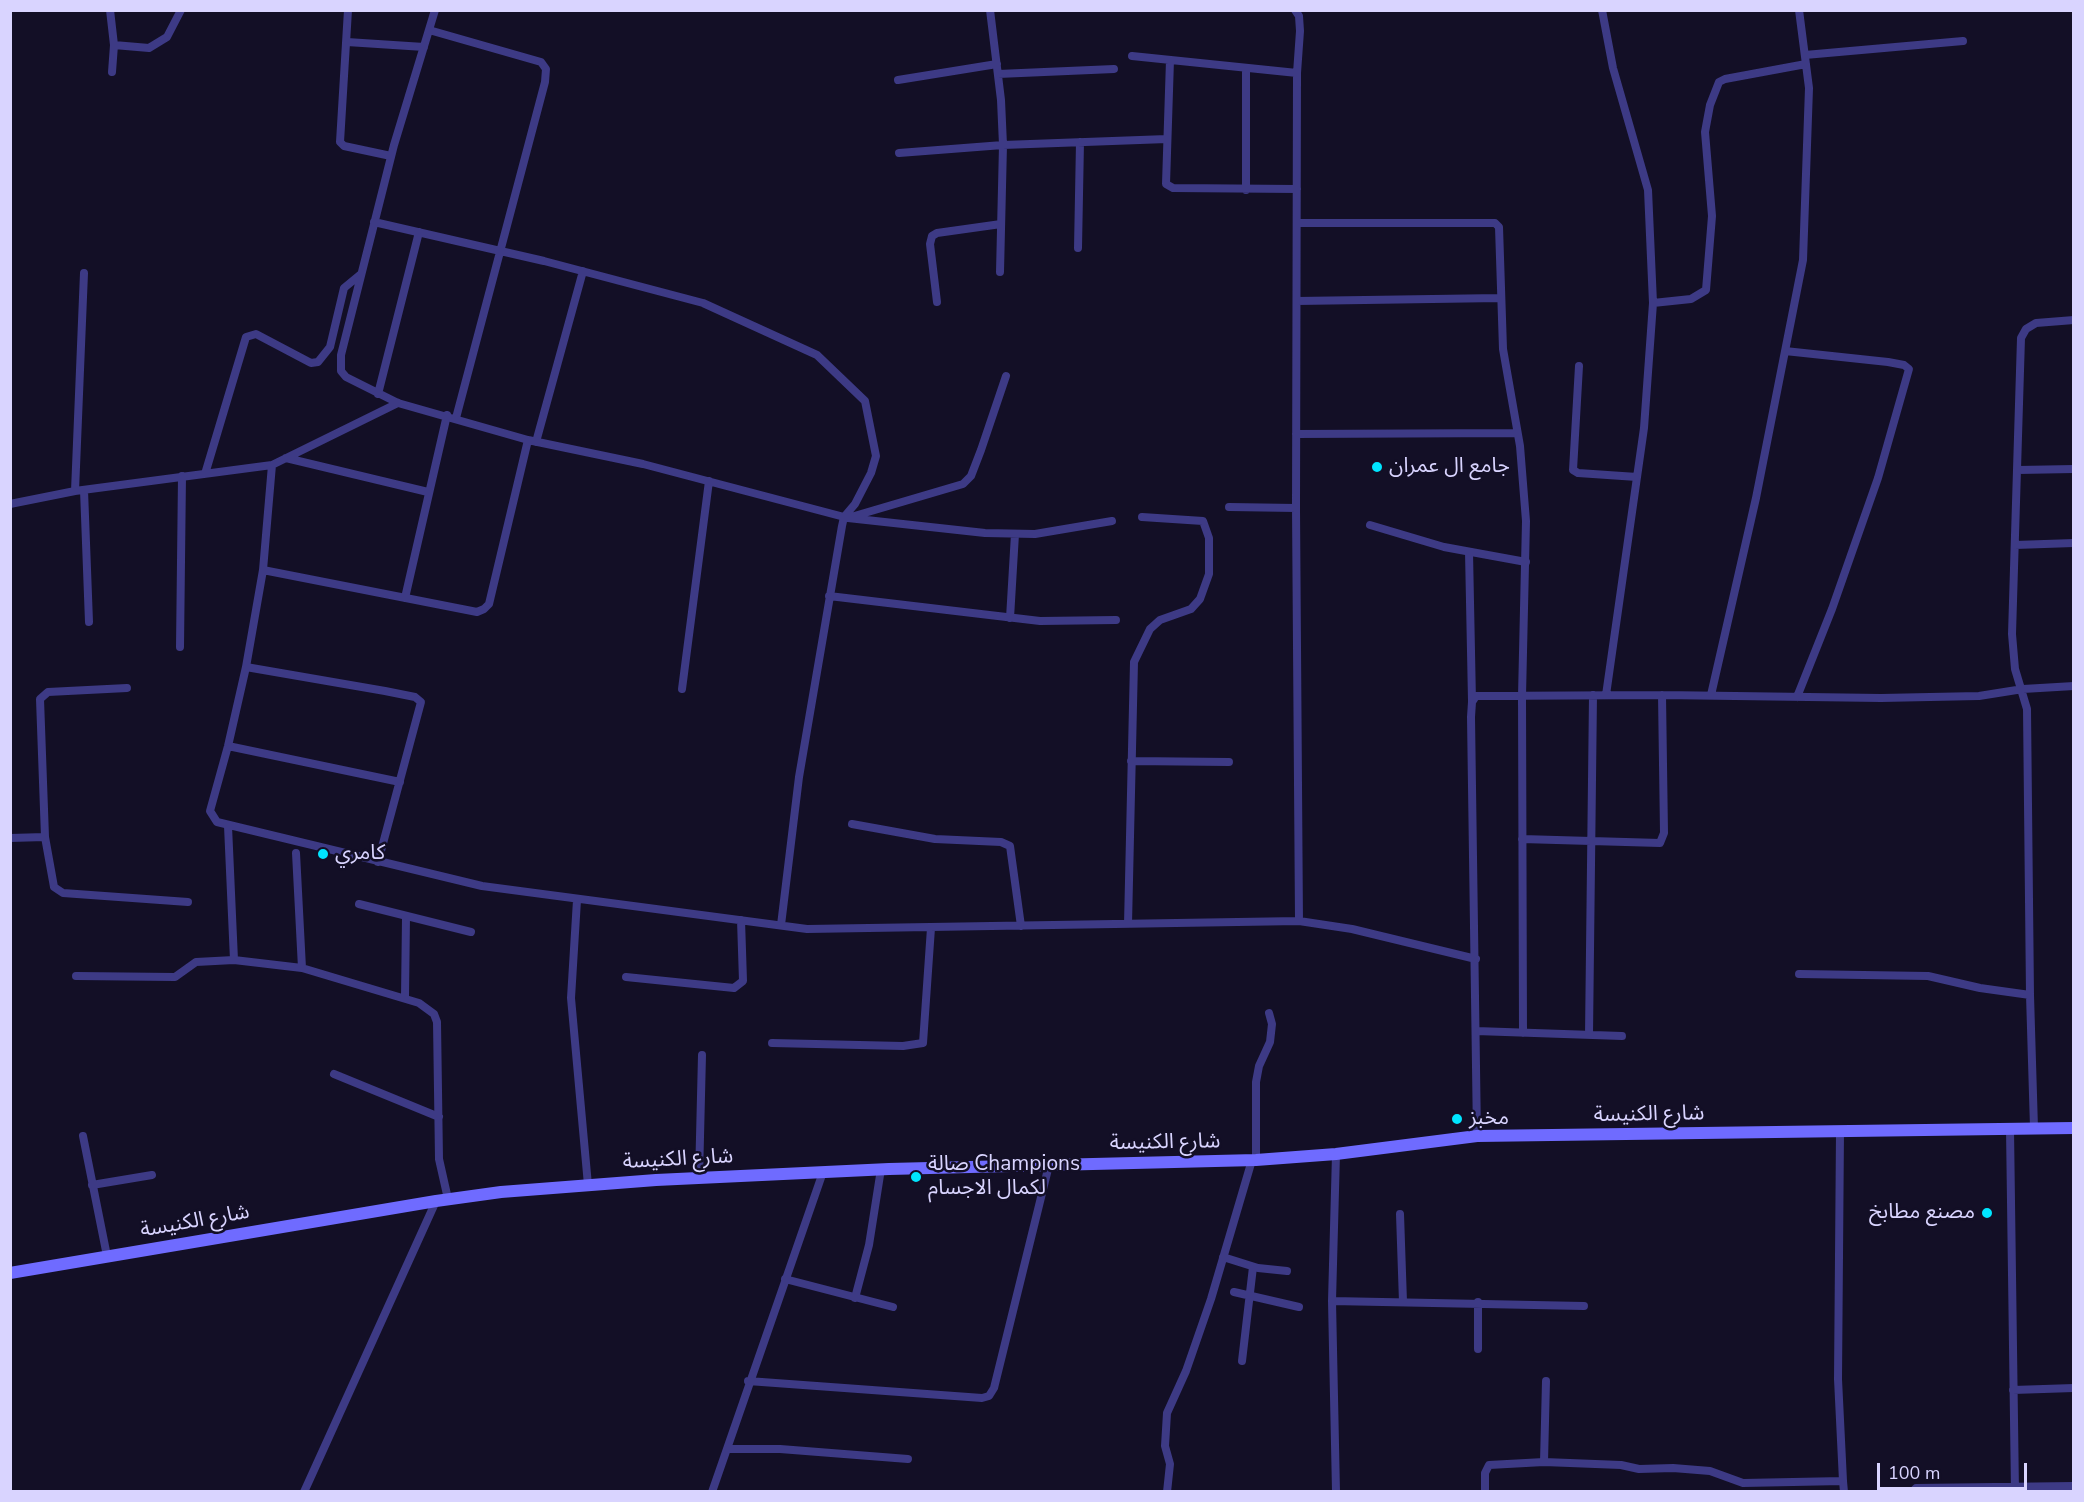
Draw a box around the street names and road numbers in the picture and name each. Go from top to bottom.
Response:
street label: شارع الكنيسة [1594,1101,1704,1129]
street label: شارع الكنيسة [1110,1129,1220,1157]
street label: شارع الكنيسة [622,1145,734,1175]
street label: شارع الكنيسة [138,1200,252,1244]

